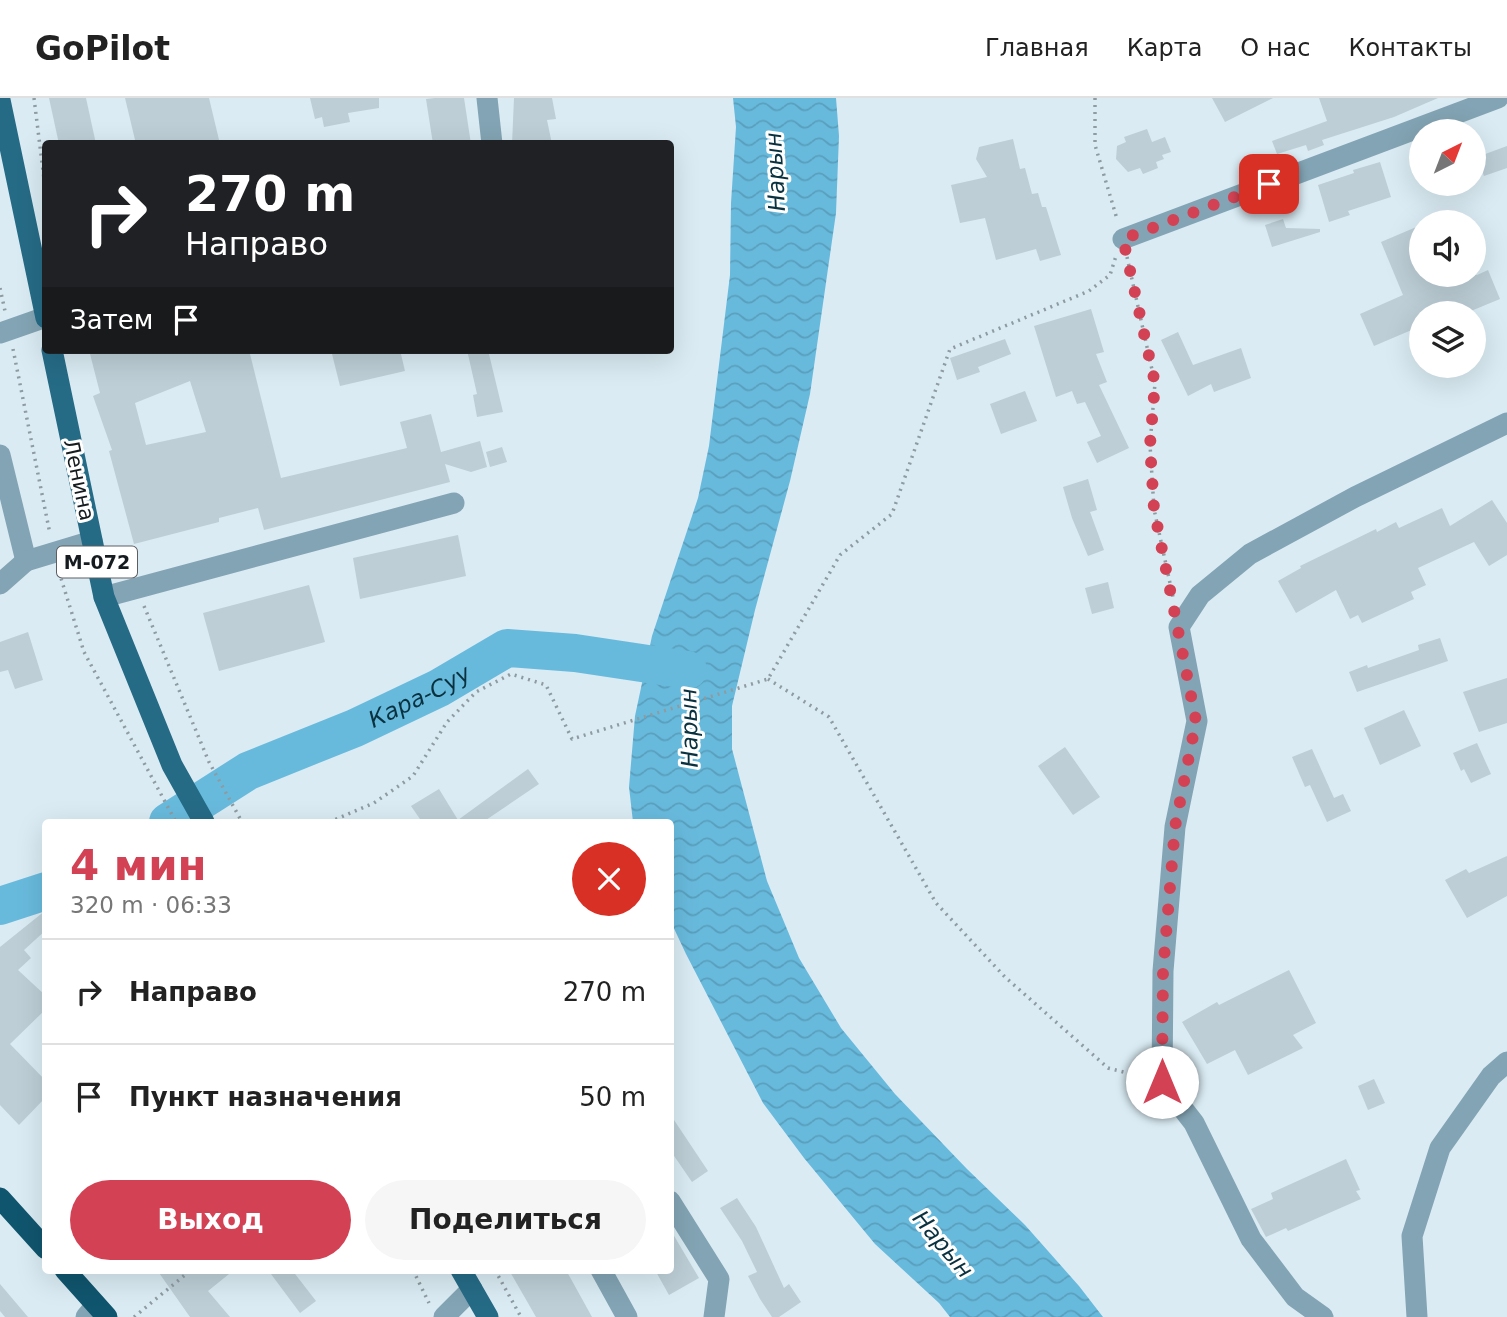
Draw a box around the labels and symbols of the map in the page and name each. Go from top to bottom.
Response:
north arrow [1409,119,1486,196]
water label: Нарын [760,132,790,212]
pin [1239,154,1299,214]
street label: Ленина [59,437,99,523]
road number: М-072 [57,547,137,578]
water label: Кара-Суу [364,659,475,733]
water label: Нарын [675,688,703,768]
position arrow [1125,1045,1199,1119]
water label: Нарын [908,1205,978,1283]

